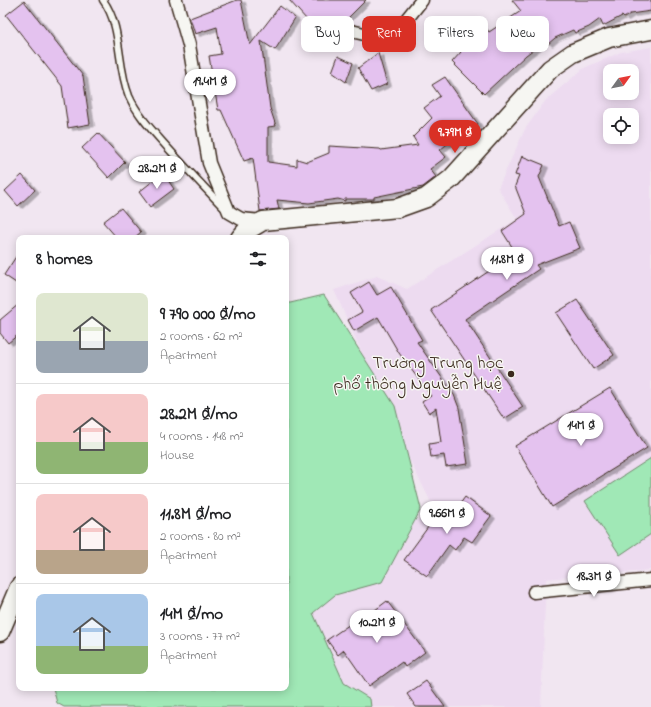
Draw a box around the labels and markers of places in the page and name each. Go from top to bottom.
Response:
pin: 19.4M ₫ [173,69,247,103]
pin: 9.79M ₫ [418,120,492,154]
pin: 28.2M ₫ [120,156,194,190]
pin: 11.8M ₫ [470,247,544,281]
place label: Trường Trung học phổ thông Nguyễn Huệ [333,351,503,399]
marker: Trường Trung học phổ thông Nguyễn Huệ [506,369,516,379]
pin: 14M ₫ [553,413,609,447]
pin: 9.66M ₫ [410,501,484,535]
pin: 18.3M ₫ [557,564,631,598]
pin: 10.2M ₫ [340,610,414,644]

